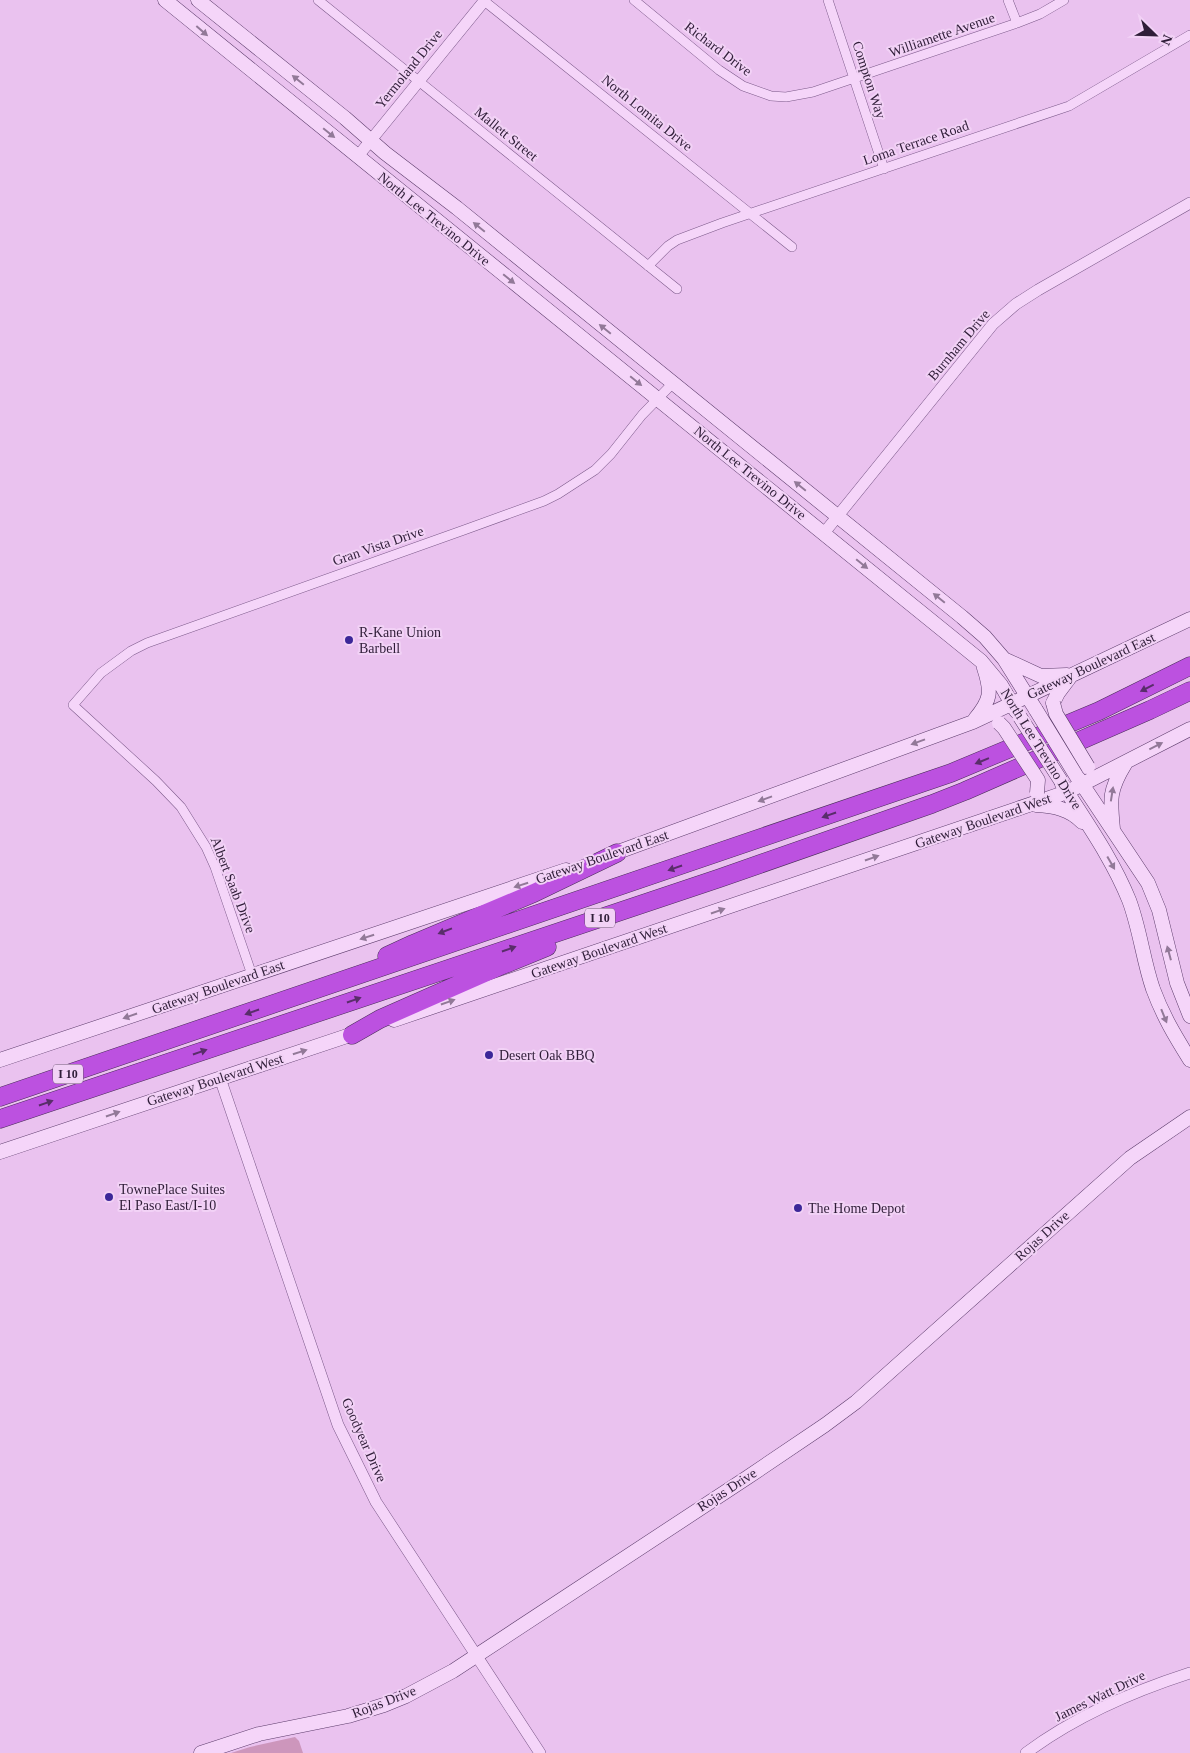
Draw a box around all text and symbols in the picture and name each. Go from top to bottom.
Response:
street label: Williamette Avenue [887,10,997,60]
north arrow [1130,10,1180,60]
street label: Richard Drive [682,19,754,79]
one-way arrow [196,25,208,37]
street label: Yermoland Drive [373,27,445,111]
text: N [1158,32,1175,47]
street label: Compton Way [849,39,889,121]
street label: North Lomita Drive [599,72,695,154]
one-way arrow [292,75,305,86]
street label: Mallett Street [472,104,541,164]
street label: Loma Terrace Road [861,118,971,168]
one-way arrow [322,128,335,139]
street label: North Lee Trevino Drive [375,169,493,269]
one-way arrow [472,221,485,232]
one-way arrow [503,274,516,285]
street label: Burnham Drive [925,307,993,383]
one-way arrow [599,323,612,334]
one-way arrow [629,376,642,387]
street label: North Lee Trevino Drive [691,423,809,523]
one-way arrow [794,480,807,491]
street label: Gran Vista Drive [330,523,426,569]
one-way arrow [855,558,868,569]
one-way arrow [933,593,946,604]
place label: R-Kane Union Barbell [359,625,441,656]
street label: Gateway Boulevard East [1025,630,1157,702]
marker: R-Kane Union Barbell [343,634,355,646]
one-way arrow [1139,684,1154,692]
street label: North Lee Trevino Drive [998,686,1084,812]
one-way arrow [910,738,925,746]
one-way arrow [1149,742,1164,750]
one-way arrow [974,757,989,765]
one-way arrow [1108,786,1116,802]
street label: Gateway Boulevard West [913,791,1053,851]
one-way arrow [758,796,773,803]
one-way arrow [821,811,836,819]
street label: Gateway Boulevard East [534,827,670,887]
street label: Albert Saab Drive [208,835,258,935]
one-way arrow [864,854,879,862]
one-way arrow [1107,856,1116,869]
one-way arrow [667,864,682,872]
one-way arrow [513,882,528,890]
one-way arrow [711,906,726,914]
road number: I 10 [585,908,615,928]
street label: Gateway Boulevard West [529,921,669,981]
one-way arrow [437,927,452,935]
one-way arrow [359,933,374,941]
one-way arrow [501,944,516,952]
one-way arrow [1165,945,1173,960]
street label: Gateway Boulevard East [150,957,286,1017]
one-way arrow [347,996,362,1003]
one-way arrow [441,998,456,1006]
one-way arrow [244,1009,259,1016]
one-way arrow [1160,1009,1168,1024]
one-way arrow [122,1013,137,1021]
one-way arrow [193,1048,208,1055]
one-way arrow [293,1048,308,1056]
place label: Desert Oak BBQ [499,1048,595,1063]
marker: Desert Oak BBQ [483,1049,495,1061]
street label: Gateway Boulevard West [145,1051,285,1109]
road number: I 10 [53,1064,83,1084]
one-way arrow [39,1099,54,1107]
one-way arrow [105,1110,120,1117]
place label: TownePlace Suites El Paso East/I-10 [119,1182,225,1213]
marker: TownePlace Suites El Paso East/I-10 [103,1191,115,1203]
place label: The Home Depot [808,1201,905,1216]
marker: The Home Depot [792,1202,804,1214]
street label: Rojas Drive [1012,1208,1072,1264]
street label: Goodyear Drive [339,1396,389,1484]
street label: Rojas Drive [695,1465,759,1515]
street label: James Watt Drive [1052,1668,1148,1724]
street label: Rojas Drive [350,1683,418,1721]

